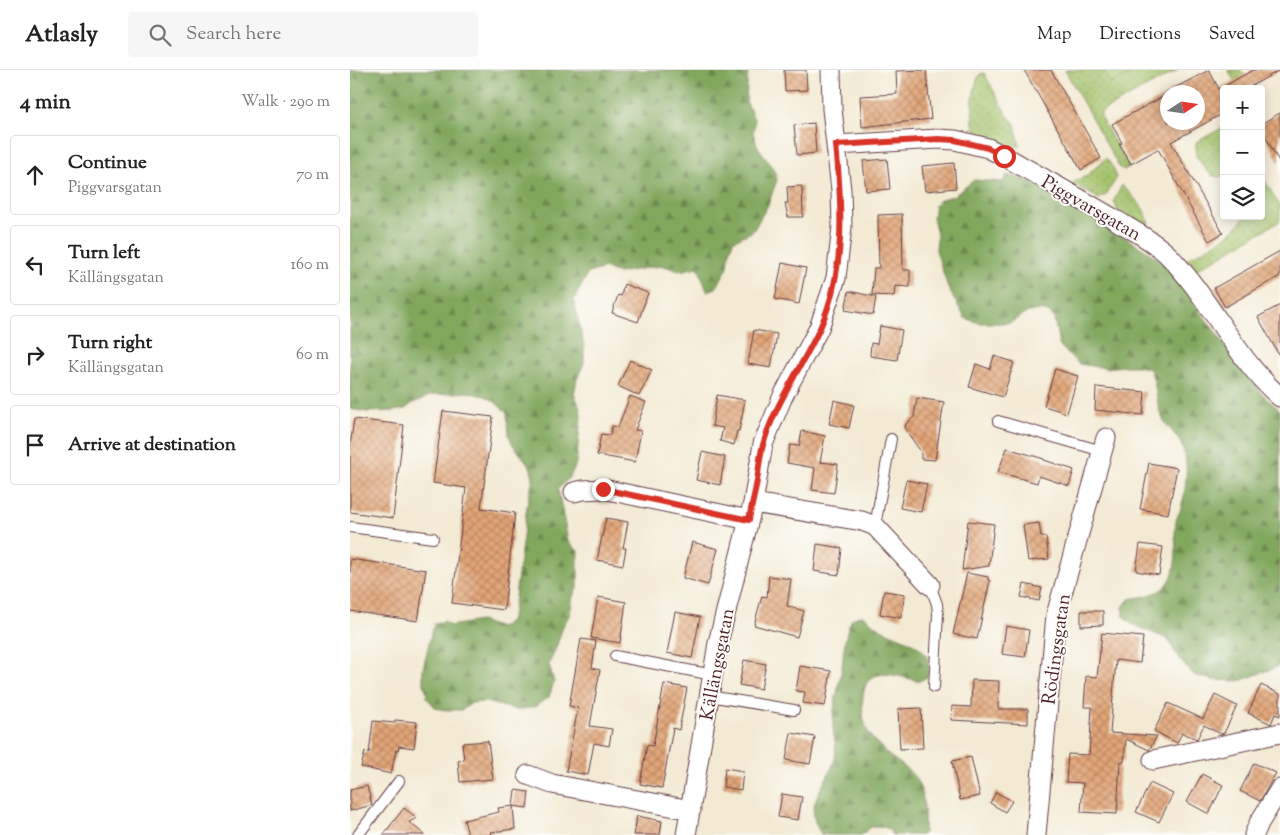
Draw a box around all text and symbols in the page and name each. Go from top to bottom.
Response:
search box [128,12,478,57]
text: Atlasly [25,18,98,52]
icon: search [146,21,174,49]
text: Search here [186,21,281,48]
text: Map [1037,22,1072,48]
text: Directions [1100,22,1181,48]
text: Saved [1209,22,1255,48]
north arrow [1160,85,1205,130]
map controls [1220,85,1265,220]
button: + [1220,85,1265,130]
text: 4 min [20,88,71,118]
text: Walk · 290 m [241,91,330,114]
button: − [1220,130,1265,175]
route start [993,145,1016,168]
text: Continue [68,150,147,177]
icon: ahead [21,161,49,189]
text: 70 m [296,164,329,187]
street label: Piggvarsgatan [1036,170,1146,249]
button: layers [1220,175,1265,220]
text: Piggvarsgatan [68,177,162,200]
text: Turn left [68,240,140,267]
icon: left [21,251,49,279]
text: 160 m [291,254,329,277]
text: Källängsgatan [68,267,164,290]
text: Turn right [68,330,152,357]
icon: right [21,341,49,369]
text: 60 m [296,344,329,367]
text: Källängsgatan [68,357,164,380]
icon: arrive [21,431,49,459]
text: Arrive at destination [68,432,236,459]
route end [592,478,615,501]
street label: Rödingsgatan [1036,592,1079,707]
street label: Källängsgatan [694,606,743,723]

